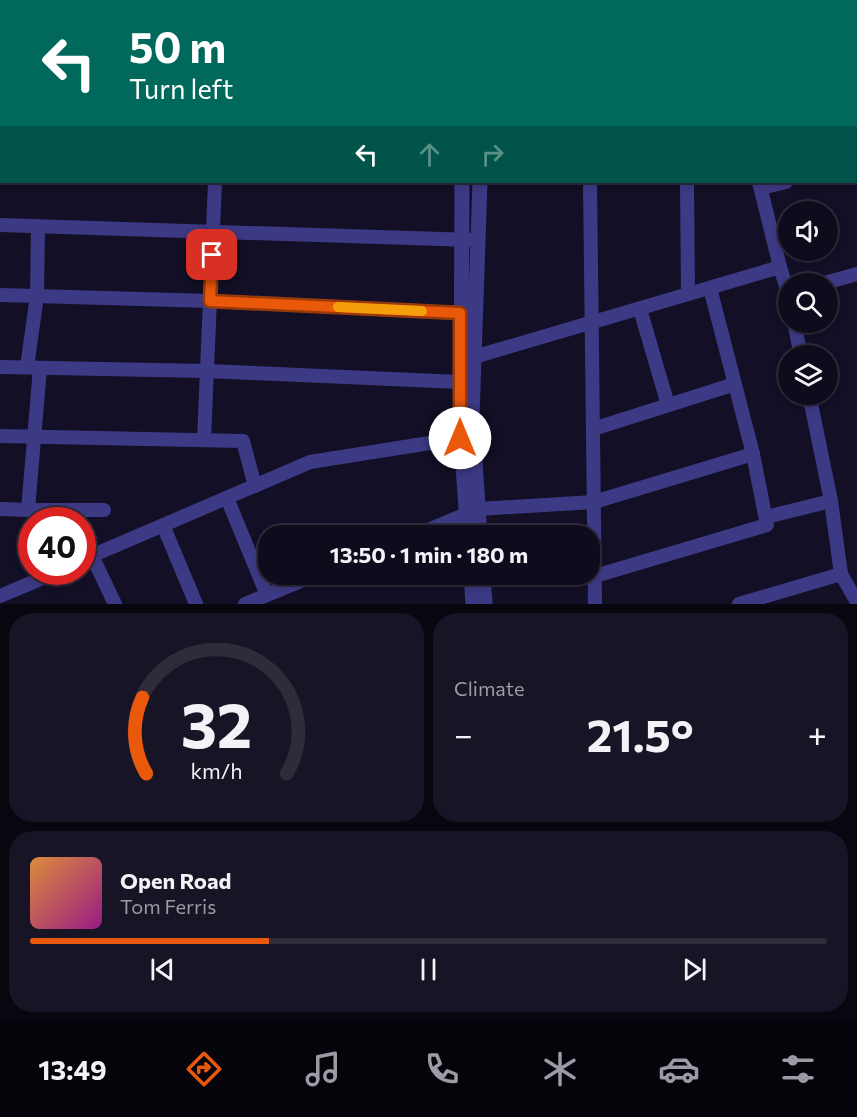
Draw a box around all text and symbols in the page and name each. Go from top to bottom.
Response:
text: 50 m [129,20,226,72]
icon: left [30,24,108,102]
text: Turn left [129,72,233,105]
icon: left [350,138,383,171]
icon: ahead [413,138,446,171]
icon: right [476,138,509,171]
map controls [778,201,838,405]
button: sound [778,201,838,261]
pin [186,229,237,280]
icon: arrive [195,238,228,271]
button: search [778,273,838,333]
button: layers [778,345,838,405]
position arrow [428,406,492,470]
speed limit sign: 40 [18,507,96,585]
text: 13:50 · 1 min · 180 m [330,541,528,568]
text: Climate [454,676,524,700]
text: 32 [181,685,252,761]
text: 21.5° [587,706,694,761]
text: − [454,713,473,754]
text: + [808,713,827,754]
text: km/h [190,758,243,784]
text: Open Road [120,867,231,894]
text: Tom Ferris [120,894,216,918]
icon: previous [146,953,179,986]
icon: pause [412,953,445,986]
icon: next [678,953,711,986]
icon: directions [183,1048,225,1090]
icon: music [302,1048,344,1090]
icon: phone [421,1048,463,1090]
icon: climate [539,1048,581,1090]
icon: car [658,1048,700,1090]
icon: filters [777,1048,819,1090]
text: 13:49 [38,1053,107,1086]

